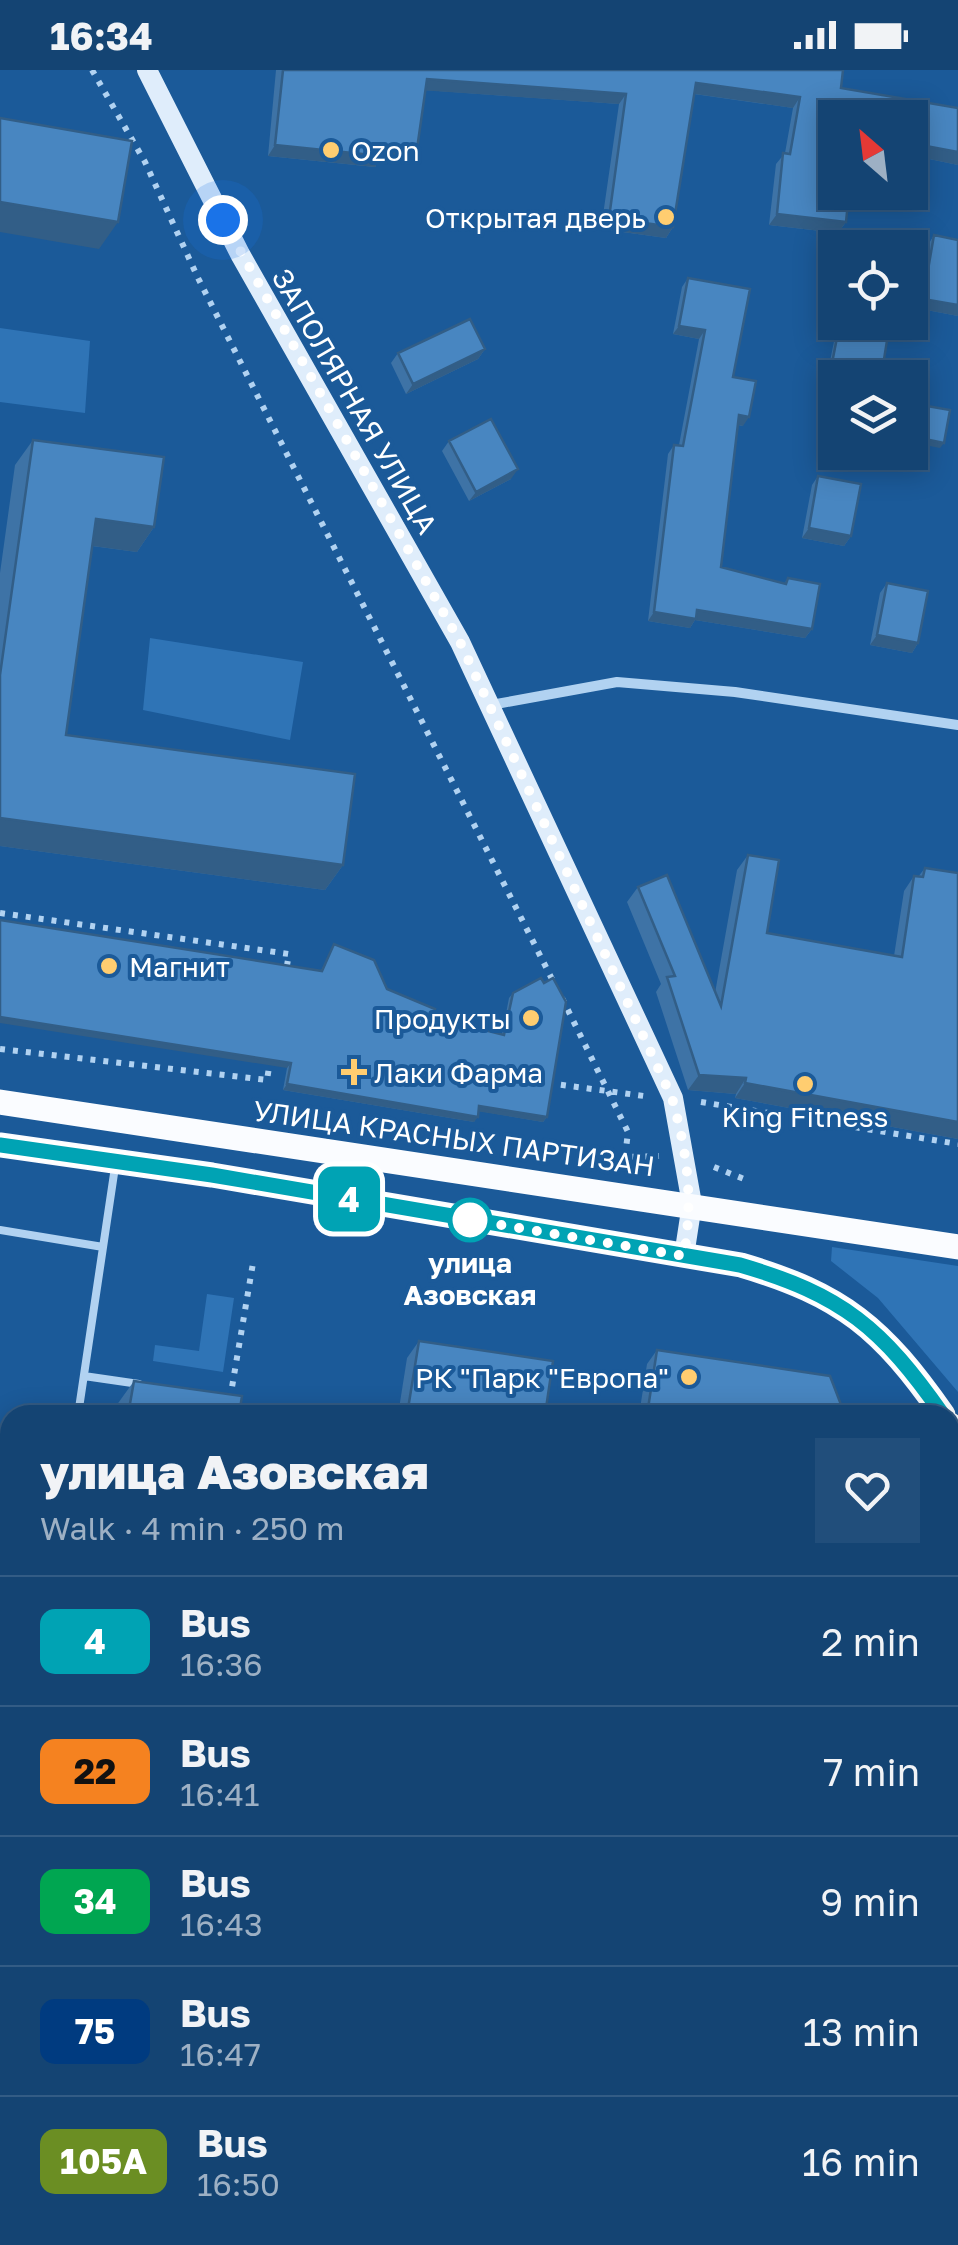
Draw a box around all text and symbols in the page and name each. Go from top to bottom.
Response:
text: 16:34 [50,13,153,58]
north arrow [818,100,928,210]
map controls [818,100,928,470]
place label: Ozon [351,134,420,167]
marker: Ozon [320,139,342,161]
your location [198,195,248,245]
place label: Открытая дверь [425,201,646,234]
marker: Открытая дверь [655,206,677,228]
button: locate [818,230,928,340]
street label: ЗАПОЛЯРНАЯ УЛИЦА [265,262,445,540]
button: layers [818,360,928,470]
place label: Магнит [129,950,230,983]
marker: Магнит [98,955,120,977]
place label: Продукты [374,1002,511,1035]
marker: Продукты [520,1007,542,1029]
place label: Лаки Фарма [374,1056,543,1089]
marker: Лаки Фарма [343,1061,365,1083]
marker: King Fitness [794,1073,816,1095]
street label: УЛИЦА КРАСНЫХ ПАРТИЗАН [251,1093,657,1183]
place label: King Fitness [722,1100,888,1133]
line badge: 4 [316,1166,382,1232]
text: 4 [338,1178,360,1220]
marker: улица Азовская [449,1199,491,1241]
place label: улица Азовская [404,1246,536,1311]
place label: РК "Парк "Европа" [415,1361,669,1394]
marker: РК "Парк "Европа" [678,1366,700,1388]
button: heart [815,1438,920,1543]
text: улица Азовская [40,1442,429,1500]
text: Walk · 4 min · 250 m [40,1509,344,1547]
text: Bus [180,1600,251,1645]
text: 2 min [821,1619,920,1664]
text: 4 [84,1620,106,1662]
text: 16:36 [180,1645,263,1683]
text: Bus [180,1730,251,1775]
text: 7 min [823,1749,920,1794]
text: 22 [74,1750,116,1792]
text: 16:41 [180,1775,260,1813]
text: Bus [180,1860,251,1905]
text: 9 min [820,1879,920,1924]
text: 34 [73,1880,117,1922]
text: 16:43 [180,1905,263,1943]
text: Bus [180,1990,251,2035]
text: 13 min [803,2009,920,2054]
text: 75 [75,2010,115,2052]
text: 16:47 [180,2035,261,2073]
text: Bus [197,2120,268,2165]
text: 16 min [802,2139,920,2184]
text: 105А [60,2140,147,2182]
text: 16:50 [197,2165,280,2203]

